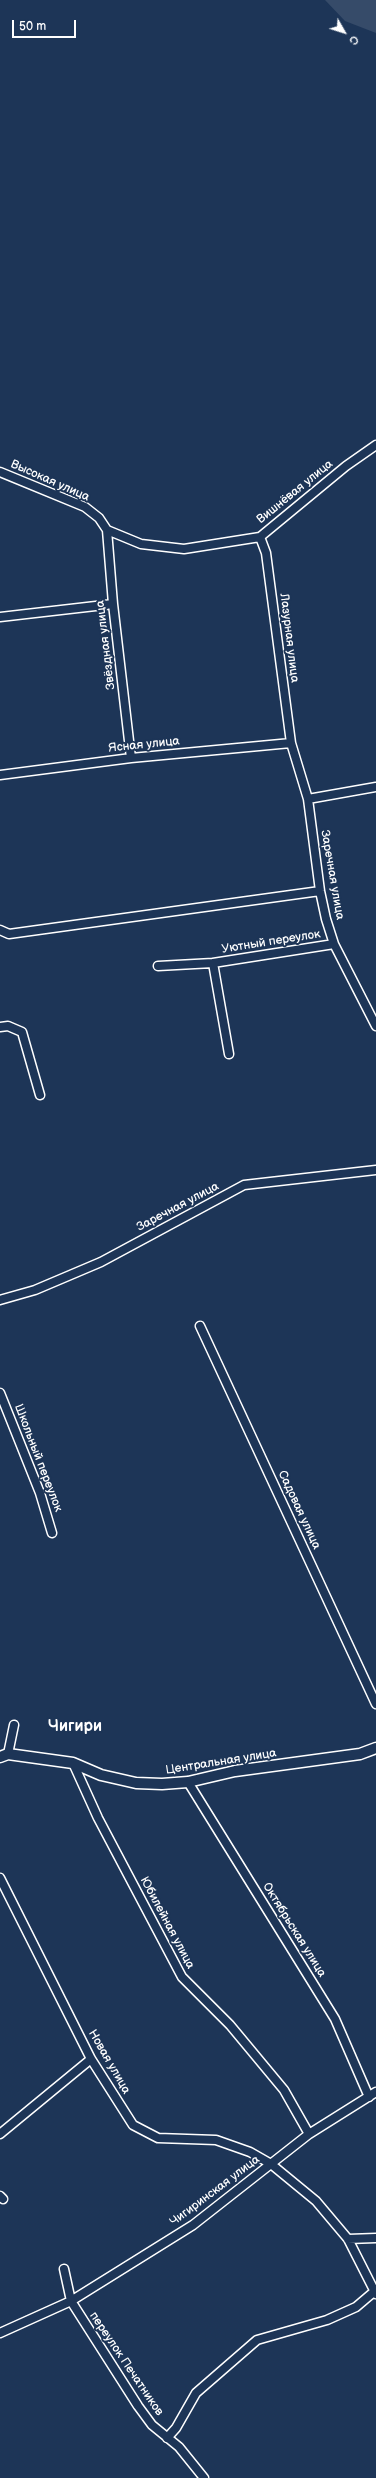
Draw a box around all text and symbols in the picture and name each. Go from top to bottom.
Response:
scale bar [14,12,78,38]
north arrow [324,12,364,52]
text: 50 m [19,19,46,34]
text: С [346,33,361,47]
street label: Высокая улица [8,457,92,505]
street label: Вишнёвая улица [254,457,336,527]
street label: Лазурная улица [276,593,302,683]
street label: Звёздная улица [93,599,119,691]
street label: Ясная улица [108,734,180,756]
street label: Заречная улица [317,829,347,921]
street label: Уютный переулок [221,927,321,957]
street label: Заречная улица [135,1179,221,1235]
street label: Школьный переулок [11,1402,65,1514]
street label: Садовая улица [274,1468,324,1552]
district label: Чигири [48,1717,102,1737]
street label: Центральная улица [165,1746,277,1778]
street label: Юбилейная улица [137,1874,197,1972]
street label: Октябрьская улица [259,1880,329,1980]
street label: Новая улица [85,2027,133,2097]
street label: Чигиринская улица [167,2153,263,2229]
street label: переулок Печатников [86,2309,166,2419]

